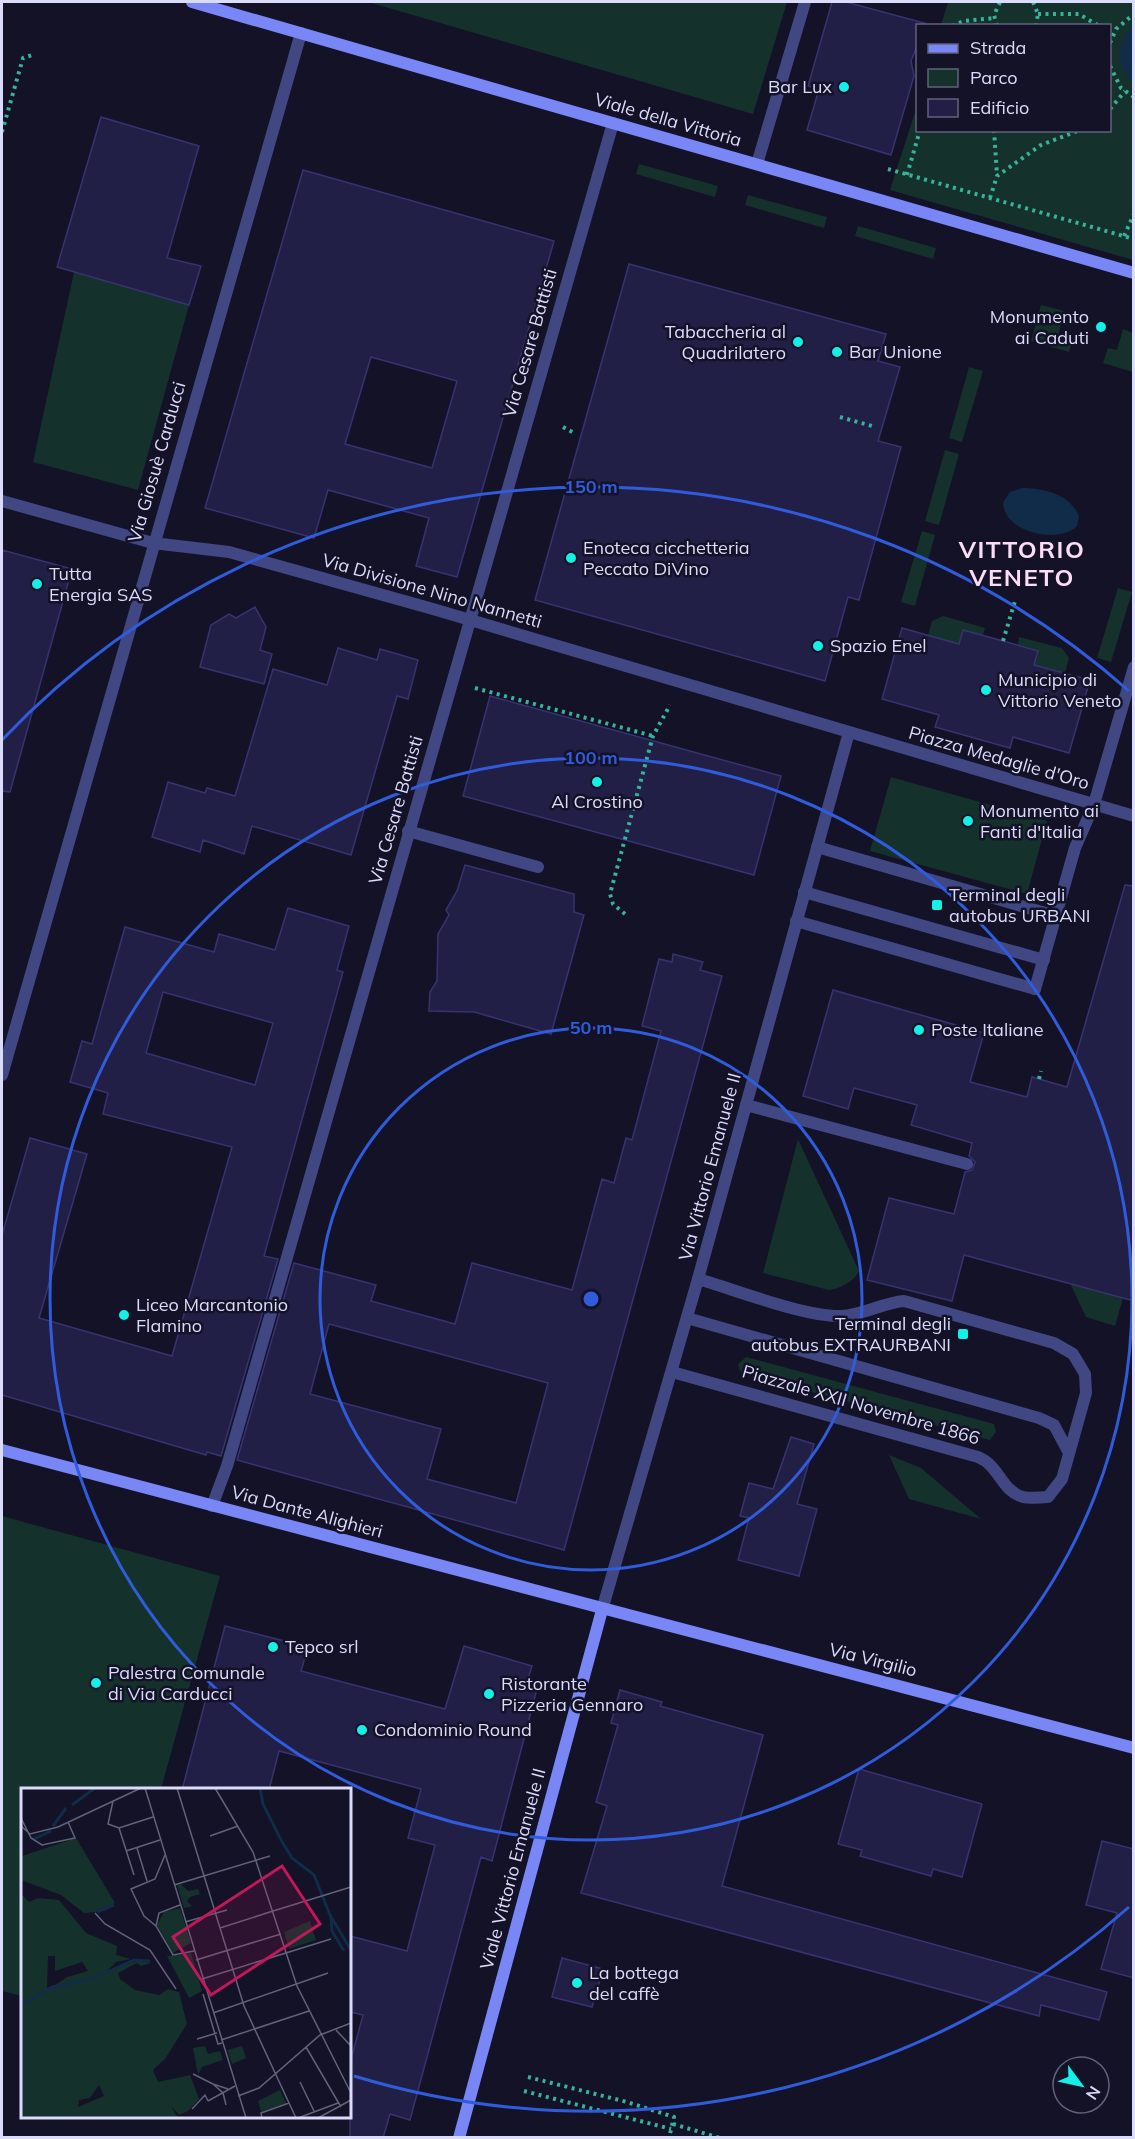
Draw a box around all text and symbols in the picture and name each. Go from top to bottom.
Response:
legend [916,24,1111,132]
text: Strada [970,36,1026,59]
text: Parco [970,66,1018,89]
place label: Bar Lux [768,75,832,98]
marker: Bar Lux [837,80,851,94]
street label: Viale della Vittoria [592,88,744,152]
text: Edificio [970,96,1029,119]
street label: Via Cesare Battisti [497,266,562,420]
place label: Monumento ai Caduti [990,305,1089,349]
place label: Tabaccheria al Quadrilatero [665,320,786,364]
marker: Monumento ai Caduti [1094,320,1108,334]
marker: Tabaccheria al Quadrilatero [791,335,805,349]
place label: Bar Unione [849,340,942,363]
marker: Bar Unione [830,345,844,359]
street label: Via Giosuè Carducci [123,379,190,545]
text: 150 m [564,475,618,498]
district label: VITTORIO VENETO [958,534,1085,592]
place label: Enoteca cicchetteria Peccato DiVino [583,536,750,580]
street label: Via Divisione Nino Nannetti [320,548,545,633]
marker: Enoteca cicchetteria Peccato DiVino [564,551,578,565]
place label: Tutta Energia SAS [49,562,153,606]
marker: Tutta Energia SAS [30,577,44,591]
place label: Spazio Enel [830,634,927,657]
marker: Spazio Enel [811,639,825,653]
place label: Municipio di Vittorio Veneto [998,668,1121,712]
marker: Municipio di Vittorio Veneto [979,683,993,697]
street label: Piazza Medaglie d'Oro [906,721,1092,794]
street label: Via Cesare Battisti [363,733,428,887]
text: 100 m [564,746,618,769]
marker: Al Crostino [590,775,604,789]
place label: Al Crostino [551,790,643,813]
place label: Monumento ai Fanti d'Italia [980,799,1099,843]
marker: Monumento ai Fanti d'Italia [961,814,975,828]
place label: Terminal degli autobus URBANI [949,883,1091,927]
marker: Terminal degli autobus URBANI [930,898,944,912]
text: 50 m [570,1016,612,1039]
place label: Poste Italiane [931,1018,1044,1041]
marker: Poste Italiane [912,1023,926,1037]
street label: Via Vittorio Emanuele II [673,1070,746,1263]
centre of rings [581,1289,601,1309]
place label: Liceo Marcantonio Flamino [136,1293,288,1337]
marker: Liceo Marcantonio Flamino [117,1308,131,1322]
place label: Terminal degli autobus EXTRAURBANI [751,1312,951,1356]
marker: Terminal degli autobus EXTRAURBANI [956,1327,970,1341]
street label: Piazzale XXII Novembre 1866 [740,1360,983,1449]
street label: Via Dante Alighieri [229,1480,385,1543]
place label: Tepco srl [285,1635,359,1658]
street label: Via Virgilio [827,1638,919,1682]
marker: Tepco srl [266,1640,280,1654]
place label: Palestra Comunale di Via Carducci [108,1661,265,1705]
place label: Ristorante Pizzeria Gennaro [501,1672,643,1716]
marker: Palestra Comunale di Via Carducci [89,1676,103,1690]
marker: Ristorante Pizzeria Gennaro [482,1687,496,1701]
place label: Condominio Round [374,1718,532,1741]
marker: Condominio Round [355,1723,369,1737]
street label: Viale Vittorio Emanuele II [475,1766,550,1972]
inset map [21,1788,351,2118]
place label: La bottega del caffè [589,1961,679,2005]
marker: La bottega del caffè [570,1976,584,1990]
north arrow [1051,2055,1111,2115]
text: N [1082,2083,1105,2104]

